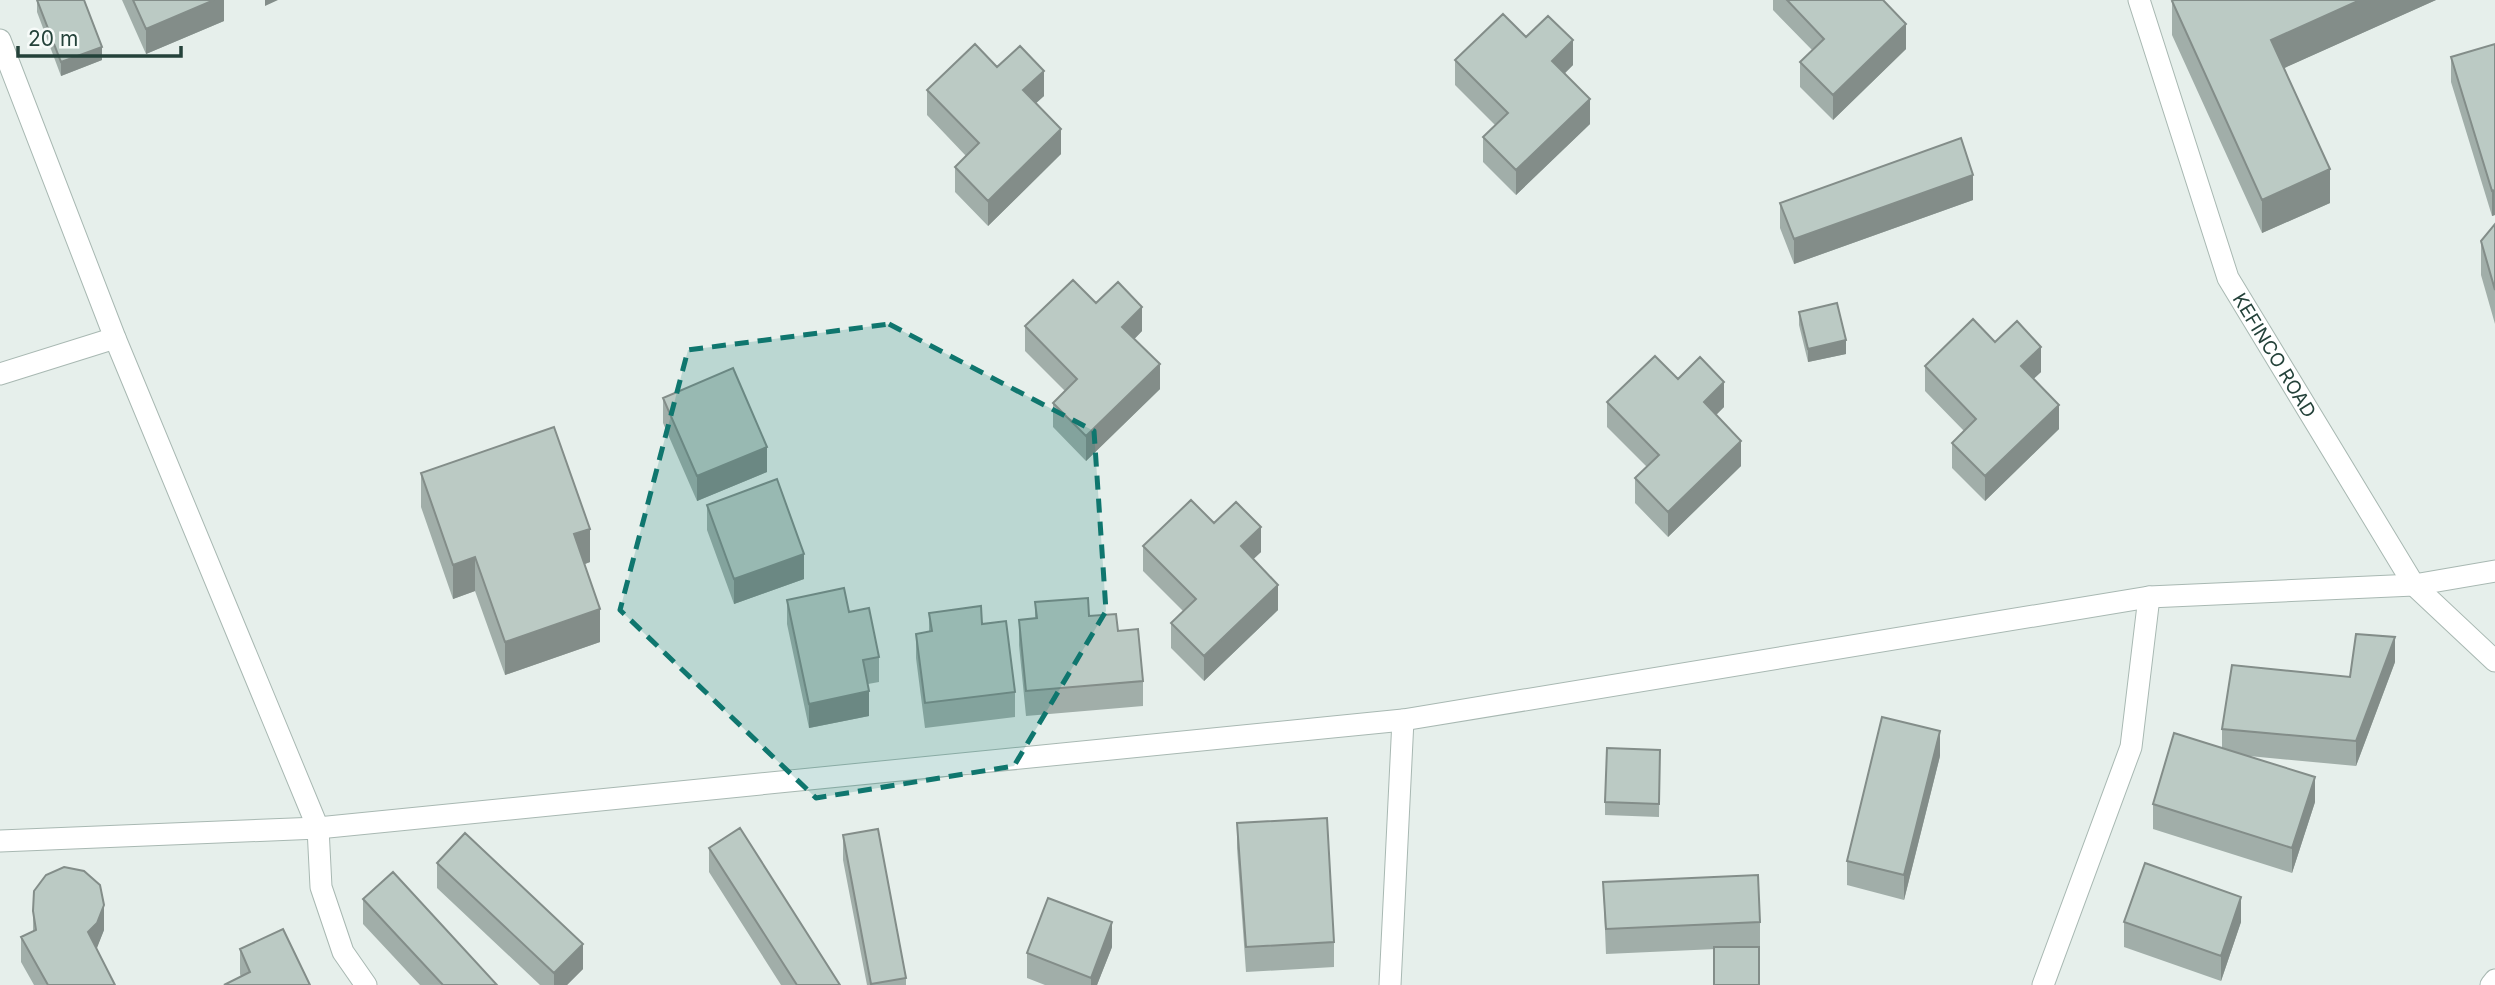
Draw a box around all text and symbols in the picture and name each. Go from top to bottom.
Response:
scale bar [18,14,180,58]
text: 20 m [28,26,78,51]
street label: KEFINCO ROAD [2228,289,2321,422]

